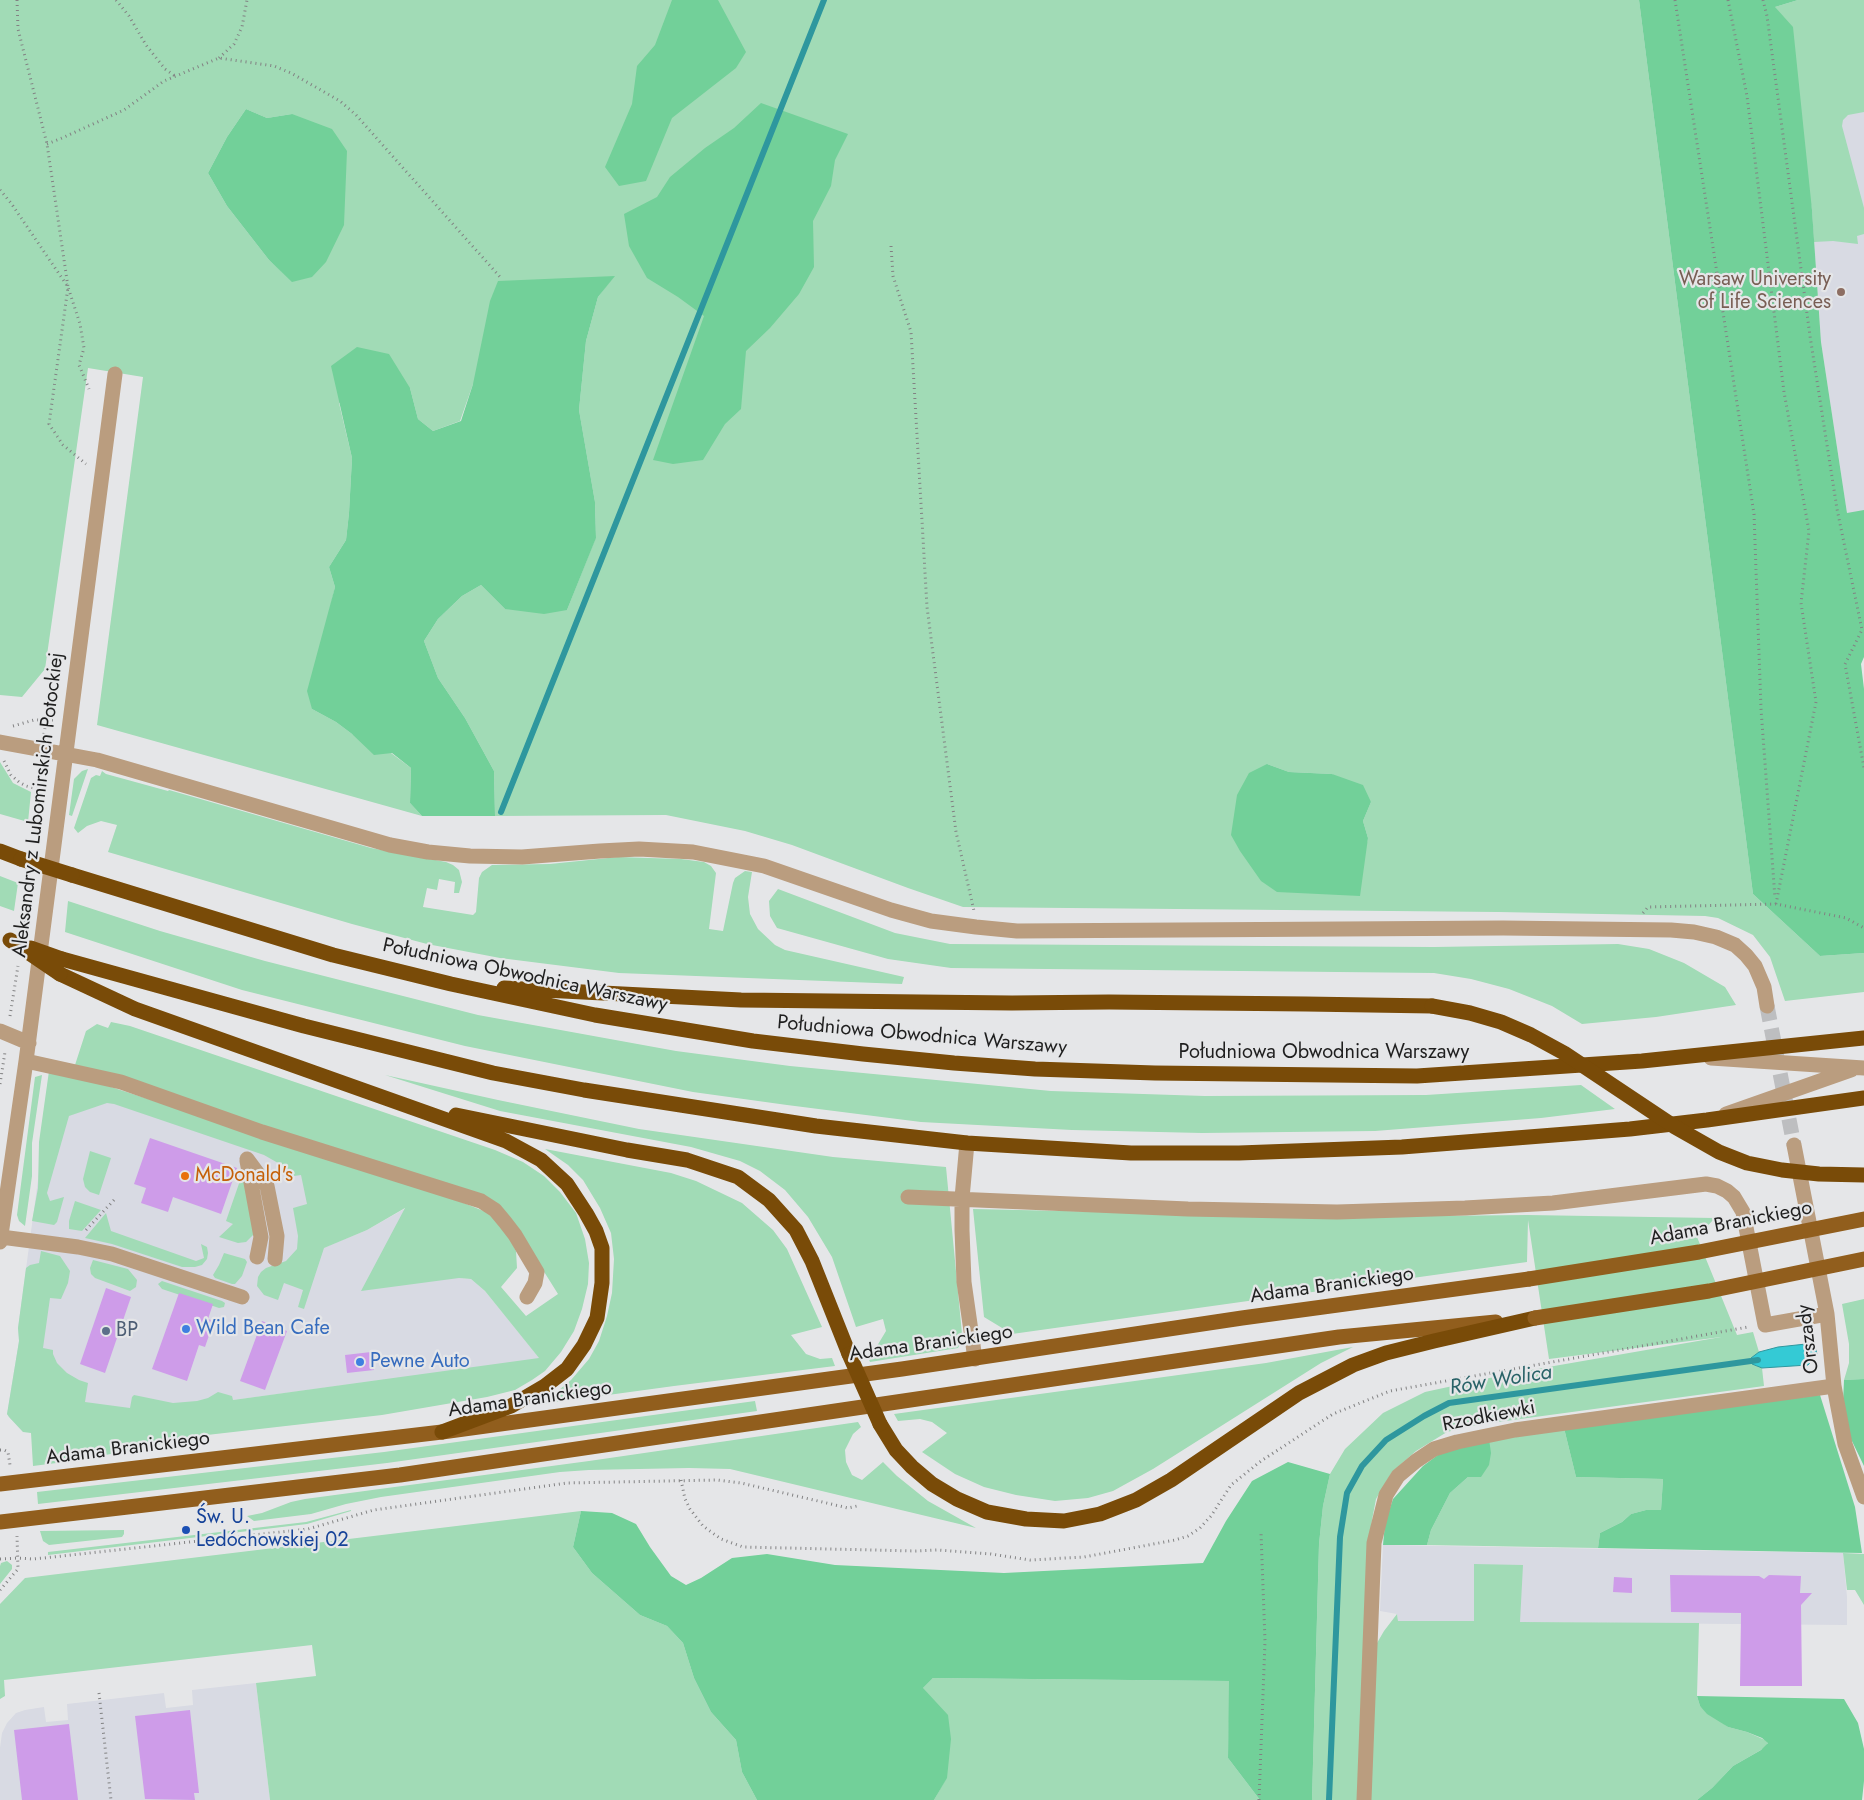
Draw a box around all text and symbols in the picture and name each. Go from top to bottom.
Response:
place label: Warsaw University of Life Sciences [1679,268,1831,315]
marker: Warsaw University of Life Sciences [1835,286,1847,298]
street label: Aleksandry z Lubomirskich Potockiej [8,651,70,959]
street label: Południowa Obwodnica Warszawy [380,934,670,1018]
street label: Południowa Obwodnica Warszawy [776,1011,1068,1061]
street label: Południowa Obwodnica Warszawy [1179,1041,1469,1065]
place label: McDonald's [195,1164,293,1188]
marker: McDonald's [179,1170,191,1182]
street label: Adama Branickiego [1648,1196,1814,1252]
street label: Adama Branickiego [1249,1263,1415,1309]
street label: Orszady [1793,1303,1825,1375]
place label: Wild Bean Cafe [196,1317,330,1341]
place label: BP [116,1319,138,1343]
street label: Adama Branickiego [848,1321,1014,1367]
marker: Wild Bean Cafe [180,1323,192,1335]
marker: BP [100,1325,112,1337]
place label: Pewne Auto [370,1350,470,1374]
marker: Pewne Auto [354,1356,366,1368]
water label: Rów Wolica [1448,1360,1554,1402]
street label: Adama Branickiego [447,1377,613,1423]
street label: Rzodkiewki [1441,1396,1537,1438]
street label: Adama Branickiego [45,1427,211,1471]
place label: Św. U. Ledóchowskiej 02 [196,1506,349,1553]
marker: Św. U. Ledóchowskiej 02 [180,1524,192,1536]

